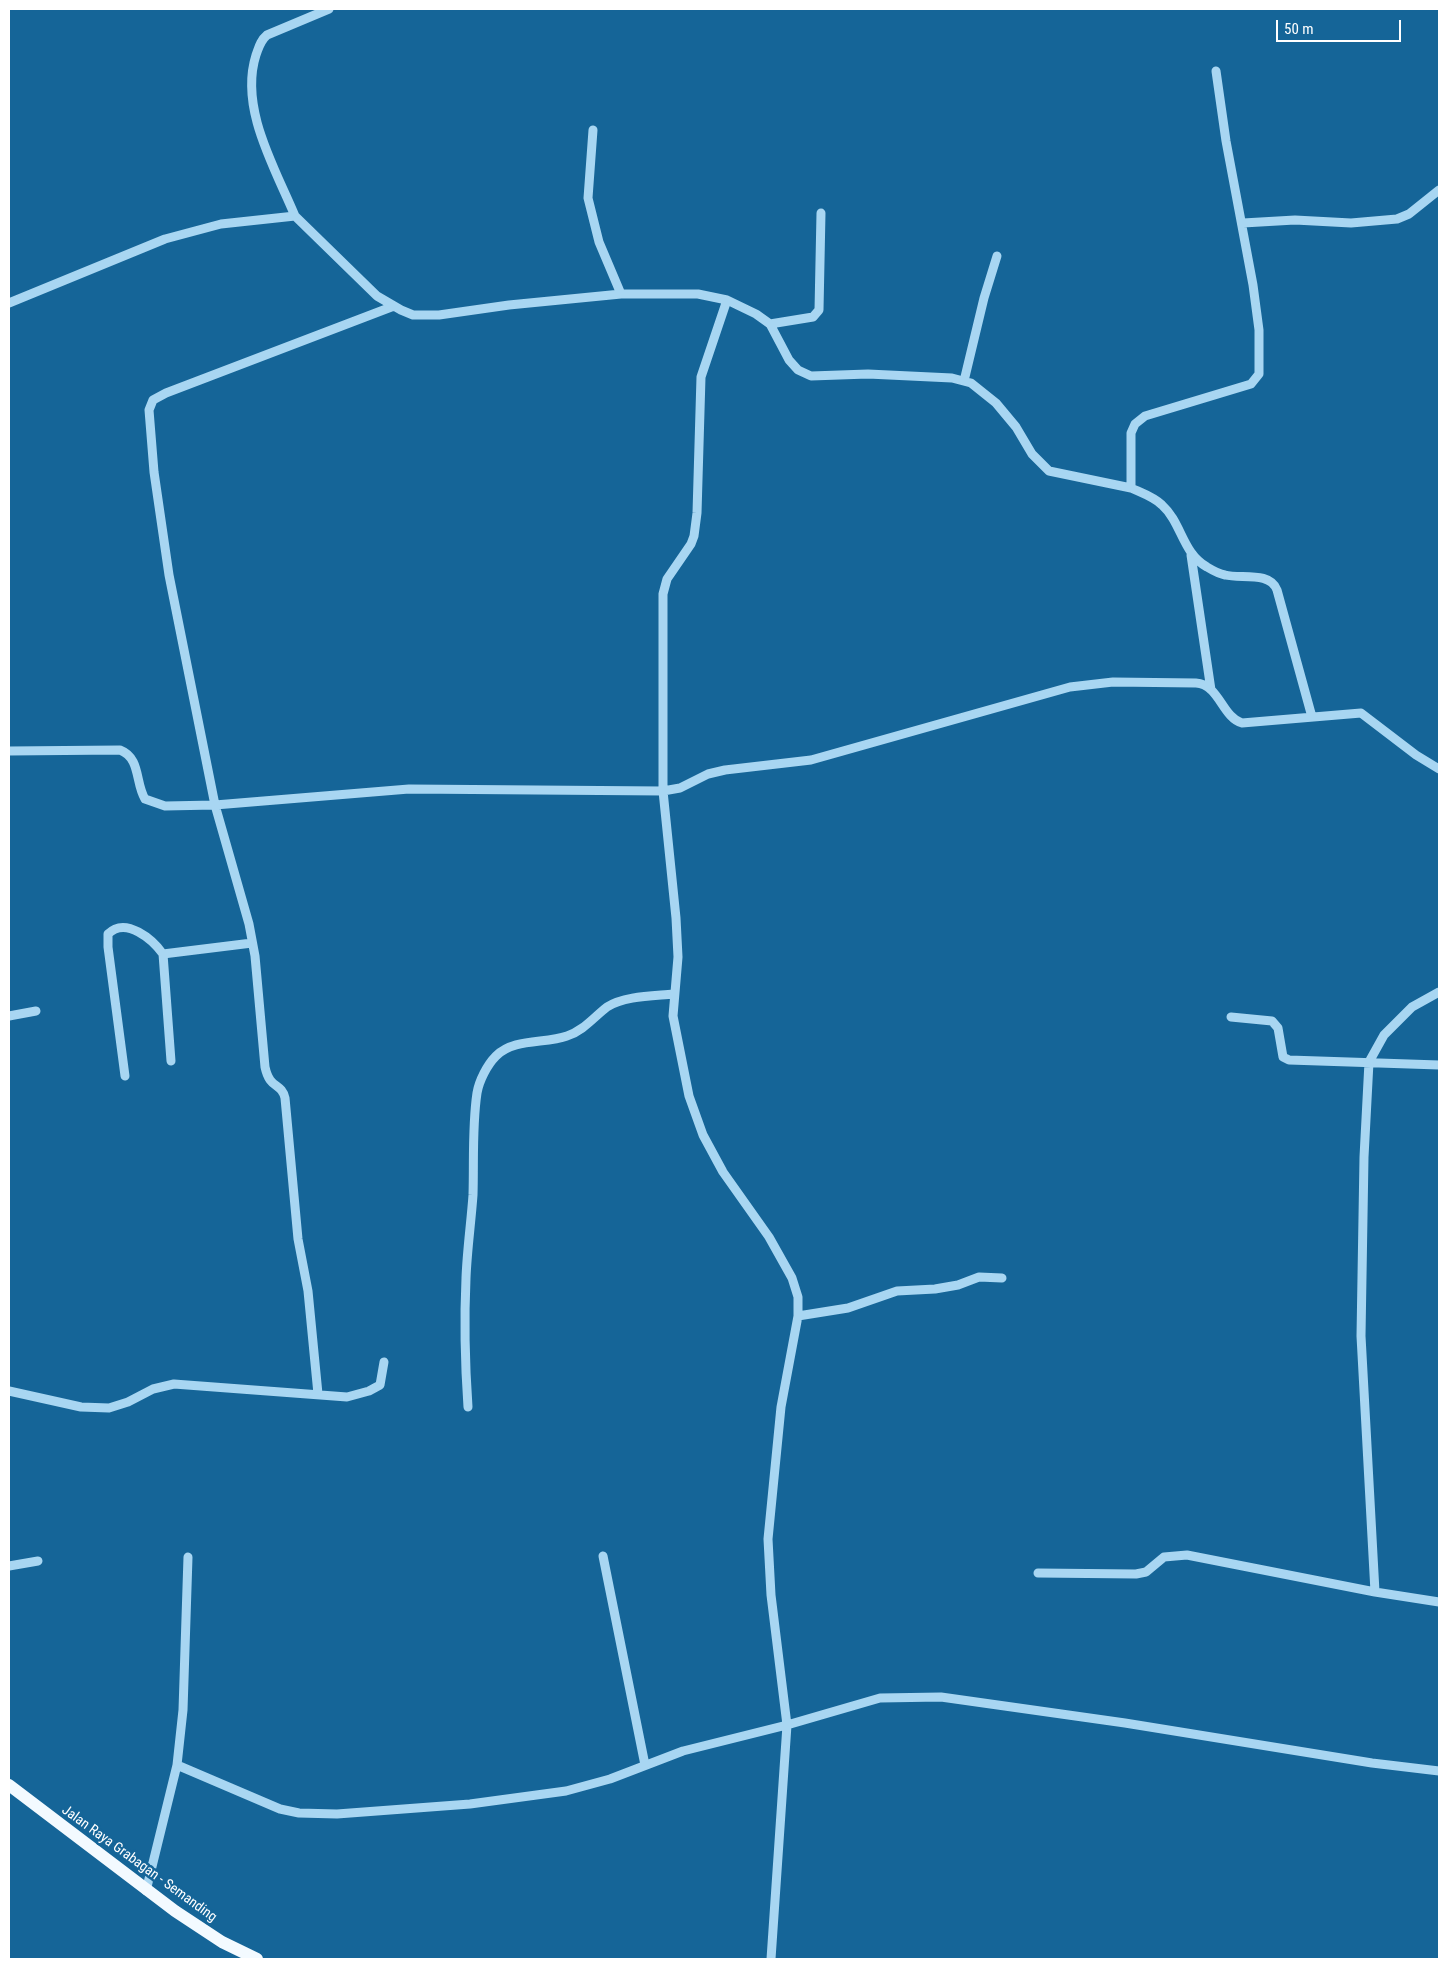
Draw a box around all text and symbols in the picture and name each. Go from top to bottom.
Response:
scale bar [1278,10,1403,42]
text: 50 m [1284,20,1314,38]
street label: Jalan Raya Grabagan - Semanding [58,1802,220,1926]

